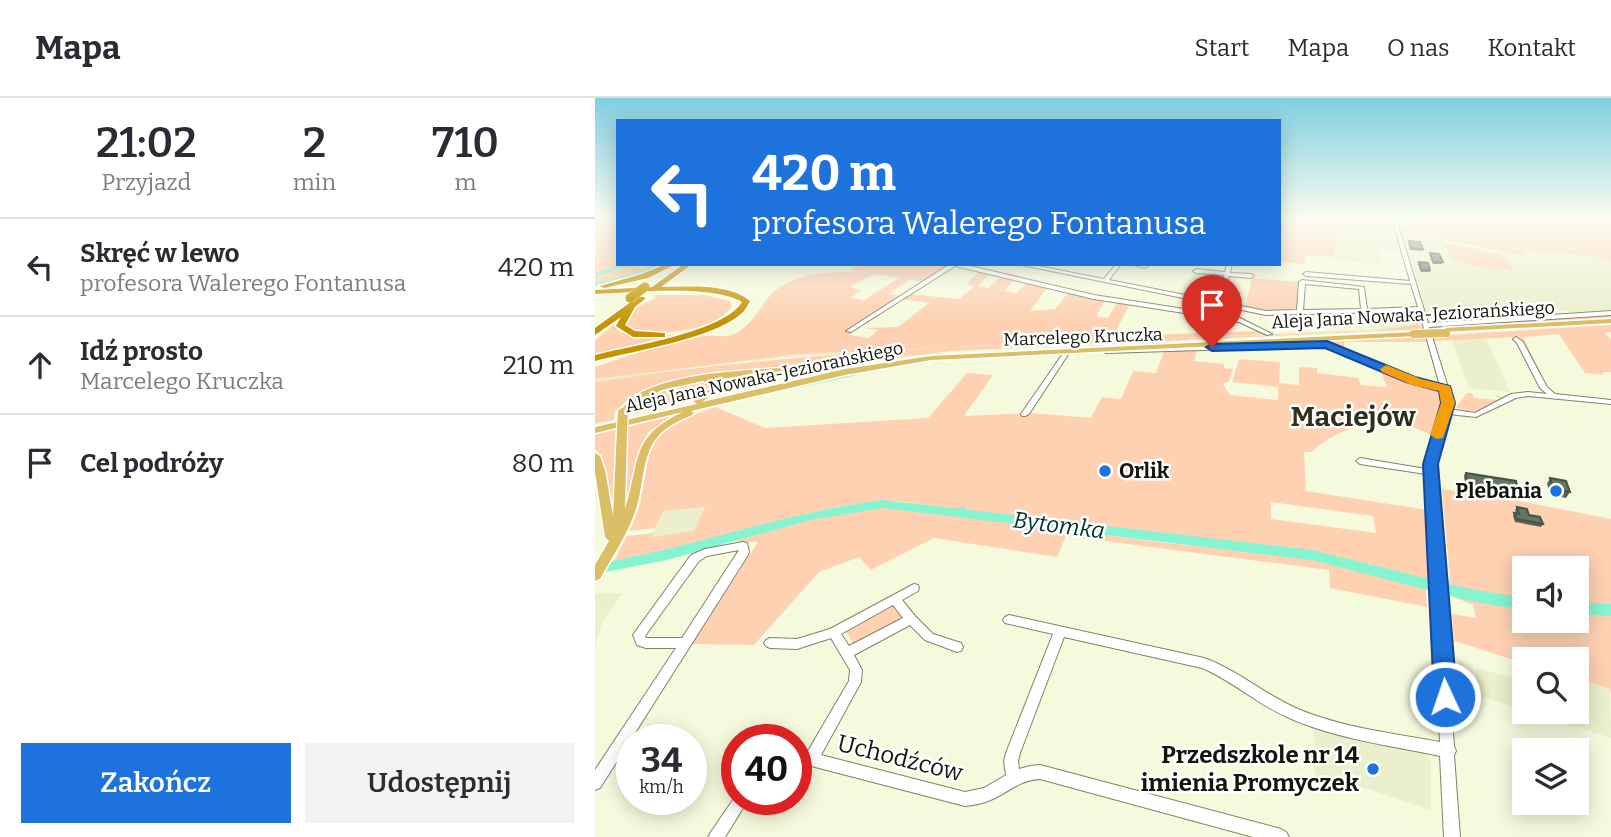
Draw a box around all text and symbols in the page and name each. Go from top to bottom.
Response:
text: Mapa [35,28,120,68]
text: Start [1195,34,1250,62]
text: Mapa [1288,34,1349,62]
text: O nas [1387,34,1450,62]
text: Kontakt [1488,34,1576,62]
text: 21:02 [96,118,197,168]
text: 2 [303,118,326,168]
text: 710 [432,118,499,168]
text: 420 m [752,144,896,203]
icon: left [637,147,728,238]
text: Przyjazd [101,168,191,196]
text: min [293,168,336,196]
text: m [455,168,476,196]
text: profesora Walerego Fontanusa [752,204,1206,242]
text: Skręć w lewo [80,238,240,269]
icon: left [21,248,59,286]
text: 420 m [498,252,574,283]
text: profesora Walerego Fontanusa [80,269,406,297]
pin [1182,275,1242,347]
icon: arrive [1193,286,1231,324]
street label: Aleja Jana Nowaka-Jeziorańskiego [1271,297,1555,333]
street label: Marcelego Kruczka [1003,323,1163,351]
text: Idź prosto [80,336,203,367]
street label: Aleja Jana Nowaka-Jeziorańskiego [623,337,905,417]
icon: ahead [21,346,59,384]
text: 210 m [503,350,574,381]
text: Marcelego Kruczka [80,367,284,395]
district label: Maciejów [1290,400,1416,433]
icon: arrive [21,444,59,482]
text: Cel podróży [80,448,223,479]
text: 80 m [512,448,574,479]
place label: Orlik [1119,458,1170,484]
marker: Orlik [1097,463,1113,479]
place label: Plebania [1455,478,1542,504]
marker: Plebania [1548,483,1564,499]
water label: Bytomka [1011,505,1107,545]
map controls [1512,556,1589,815]
button: sound [1512,556,1589,633]
button: search [1512,647,1589,724]
position arrow [1408,660,1482,734]
speed limit sign: 40 [721,724,812,815]
street label: Uchodźców [834,729,966,787]
button: layers [1512,738,1589,815]
text: 34 [641,739,682,781]
place label: Przedszkole nr 14 imienia Promyczek [1141,741,1360,797]
button: Zakończ [21,743,291,823]
button: Udostępnij [305,743,574,823]
marker: Przedszkole nr 14 imienia Promyczek [1365,761,1381,777]
text: km/h [639,776,684,798]

